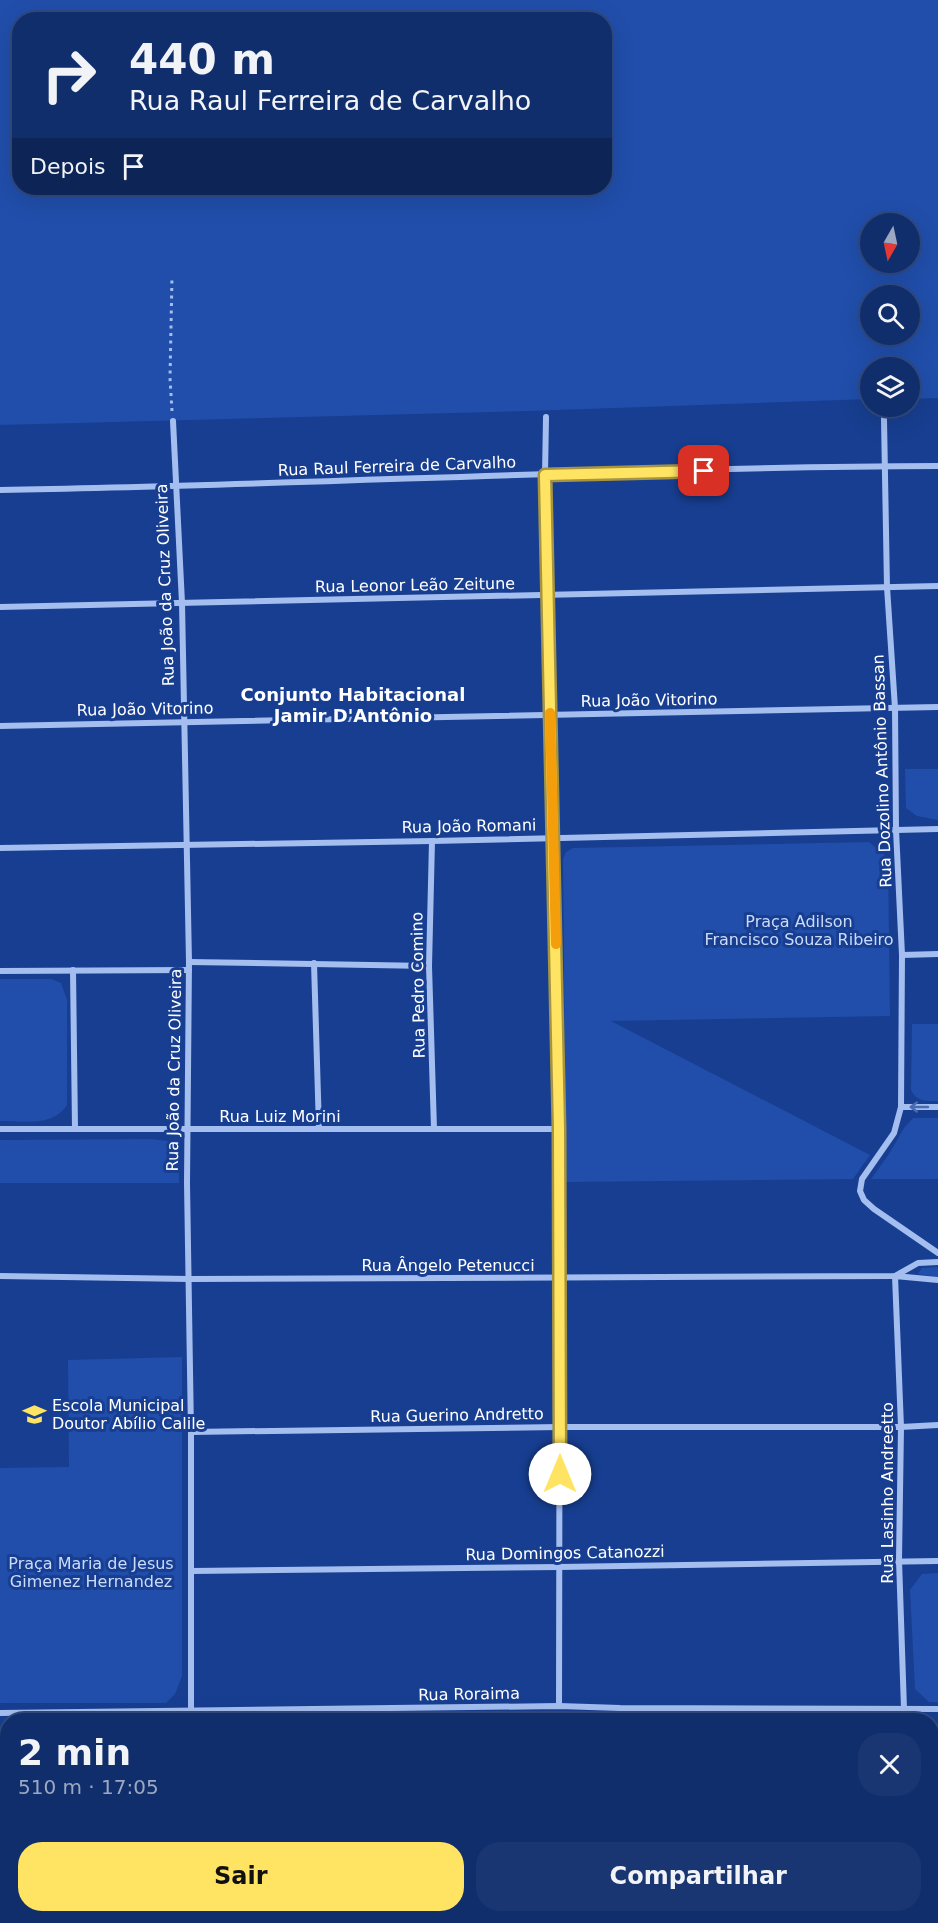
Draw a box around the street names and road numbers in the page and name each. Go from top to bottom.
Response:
street label: Rua Raul Ferreira de Carvalho [278,452,516,480]
street label: Rua João da Cruz Oliveira [152,483,178,687]
street label: Rua Leonor Leão Zeitune [315,574,515,596]
street label: Rua Dozolino Antônio Bassan [868,654,896,888]
street label: Rua João Vitorino [581,689,717,711]
street label: Rua João Vitorino [77,698,213,720]
street label: Rua João Romani [401,815,537,837]
street label: Rua Pedro Comino [407,912,429,1058]
street label: Rua João da Cruz Oliveira [163,969,185,1171]
street label: Rua Luiz Morini [219,1107,341,1126]
street label: Rua Ângelo Petenucci [361,1256,535,1275]
street label: Rua Lasinho Andreetto [878,1402,897,1584]
street label: Rua Guerino Andretto [370,1404,544,1426]
street label: Rua Domingos Catanozzi [465,1542,665,1564]
street label: Rua Roraima [418,1684,520,1704]

